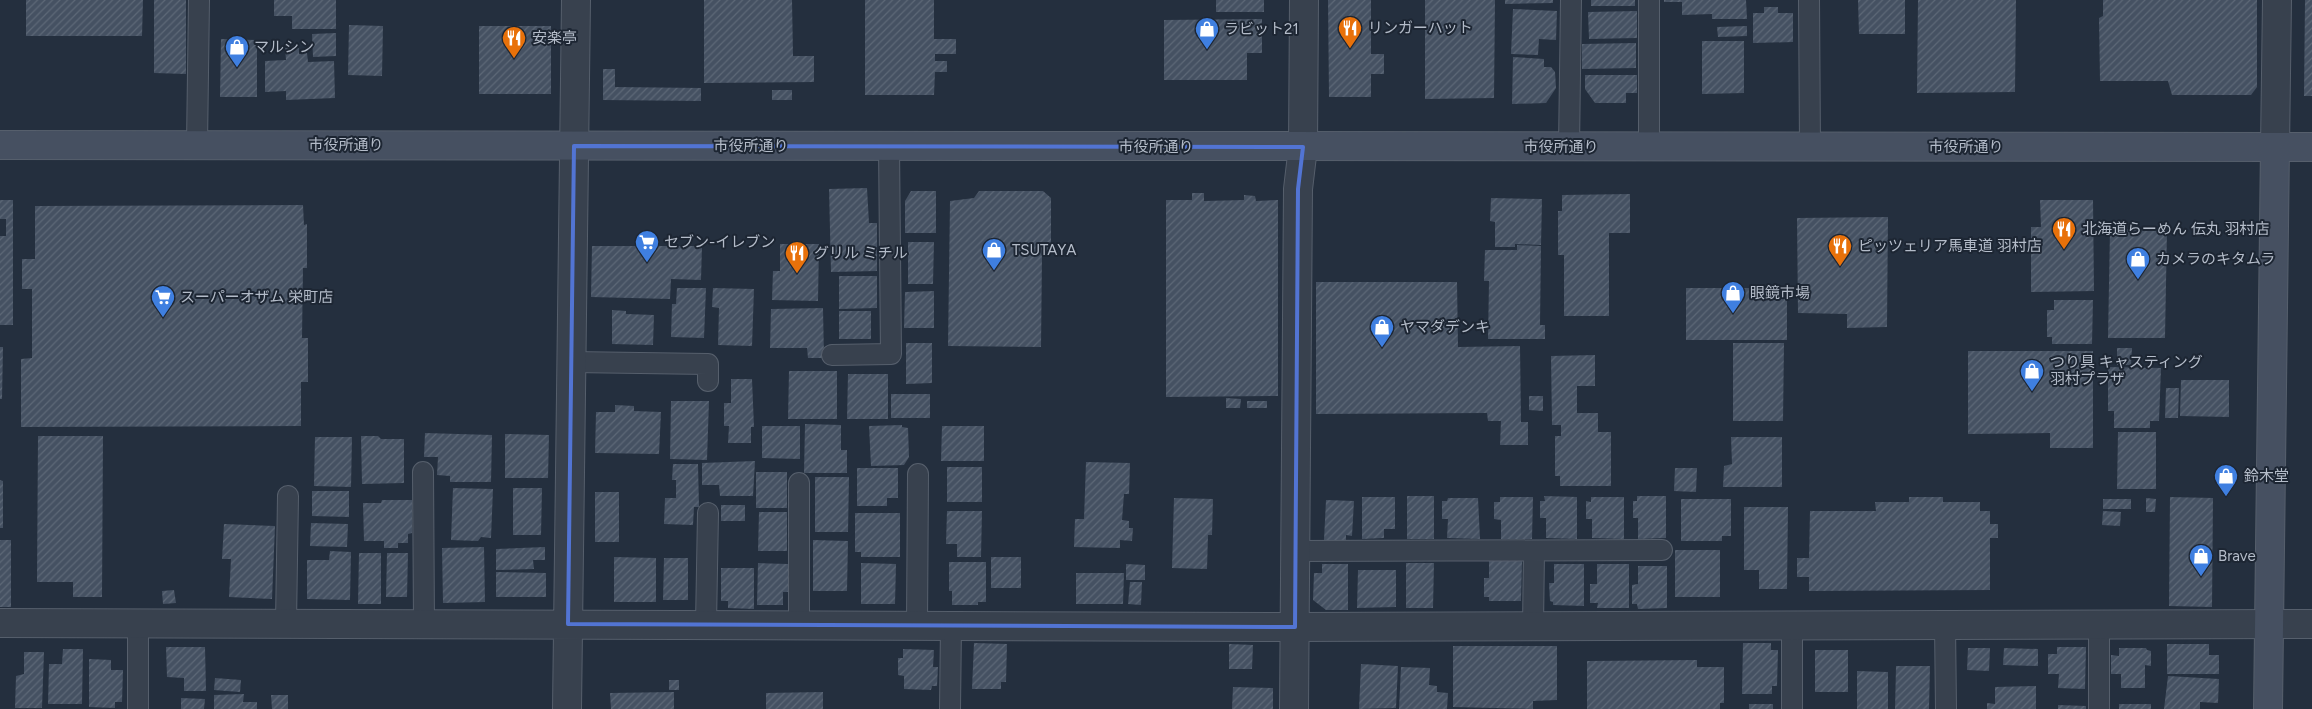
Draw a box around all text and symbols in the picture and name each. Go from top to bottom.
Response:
restaurant icon: リンガーハット [1337,15,1363,49]
shop icon: ラビット21 [1194,16,1220,50]
place label: リンガーハット [1368,19,1473,37]
place label: ラビット21 [1224,20,1299,38]
restaurant icon: 安楽亭 [501,25,527,59]
place label: 安楽亭 [532,29,577,47]
shop icon: マルシン [224,34,250,68]
place label: マルシン [254,38,314,56]
street label: 市役所通り [308,136,384,154]
street label: 市役所通り [713,137,789,155]
street label: 市役所通り [1118,138,1194,156]
street label: 市役所通り [1523,138,1599,156]
street label: 市役所通り [1928,138,2004,156]
restaurant icon: 北海道らーめん 伝丸 羽村店 [2051,216,2077,250]
place label: 北海道らーめん 伝丸 羽村店 [2082,220,2269,238]
supermarket icon: セブン-イレブン [634,229,660,263]
place label: セブン-イレブン [664,233,775,251]
restaurant icon: ピッツェリア馬車道 羽村店 [1827,233,1853,267]
shop icon: TSUTAYA [981,237,1007,271]
place label: ピッツェリア馬車道 羽村店 [1858,237,2042,255]
restaurant icon: グリル ミチル [784,240,810,274]
place label: TSUTAYA [1012,241,1076,259]
place label: グリル ミチル [814,244,908,262]
shop icon: カメラのキタムラ [2125,246,2151,280]
place label: カメラのキタムラ [2156,250,2275,268]
shop icon: 眼鏡市場 [1720,280,1746,314]
supermarket icon: スーパーオザム 栄町店 [150,284,176,318]
place label: 眼鏡市場 [1750,284,1810,302]
place label: スーパーオザム 栄町店 [180,288,333,306]
shop icon: ヤマダデンキ [1369,314,1395,348]
place label: ヤマダデンキ [1400,318,1490,336]
place label: つり具 キャスティング 羽村プラザ [2050,353,2203,388]
shop icon: つり具 キャスティング 羽村プラザ [2019,358,2045,392]
shop icon: 鈴木堂 [2213,463,2239,497]
place label: 鈴木堂 [2244,467,2289,485]
shop icon: Brave [2188,543,2214,577]
place label: Brave [2218,547,2256,565]

